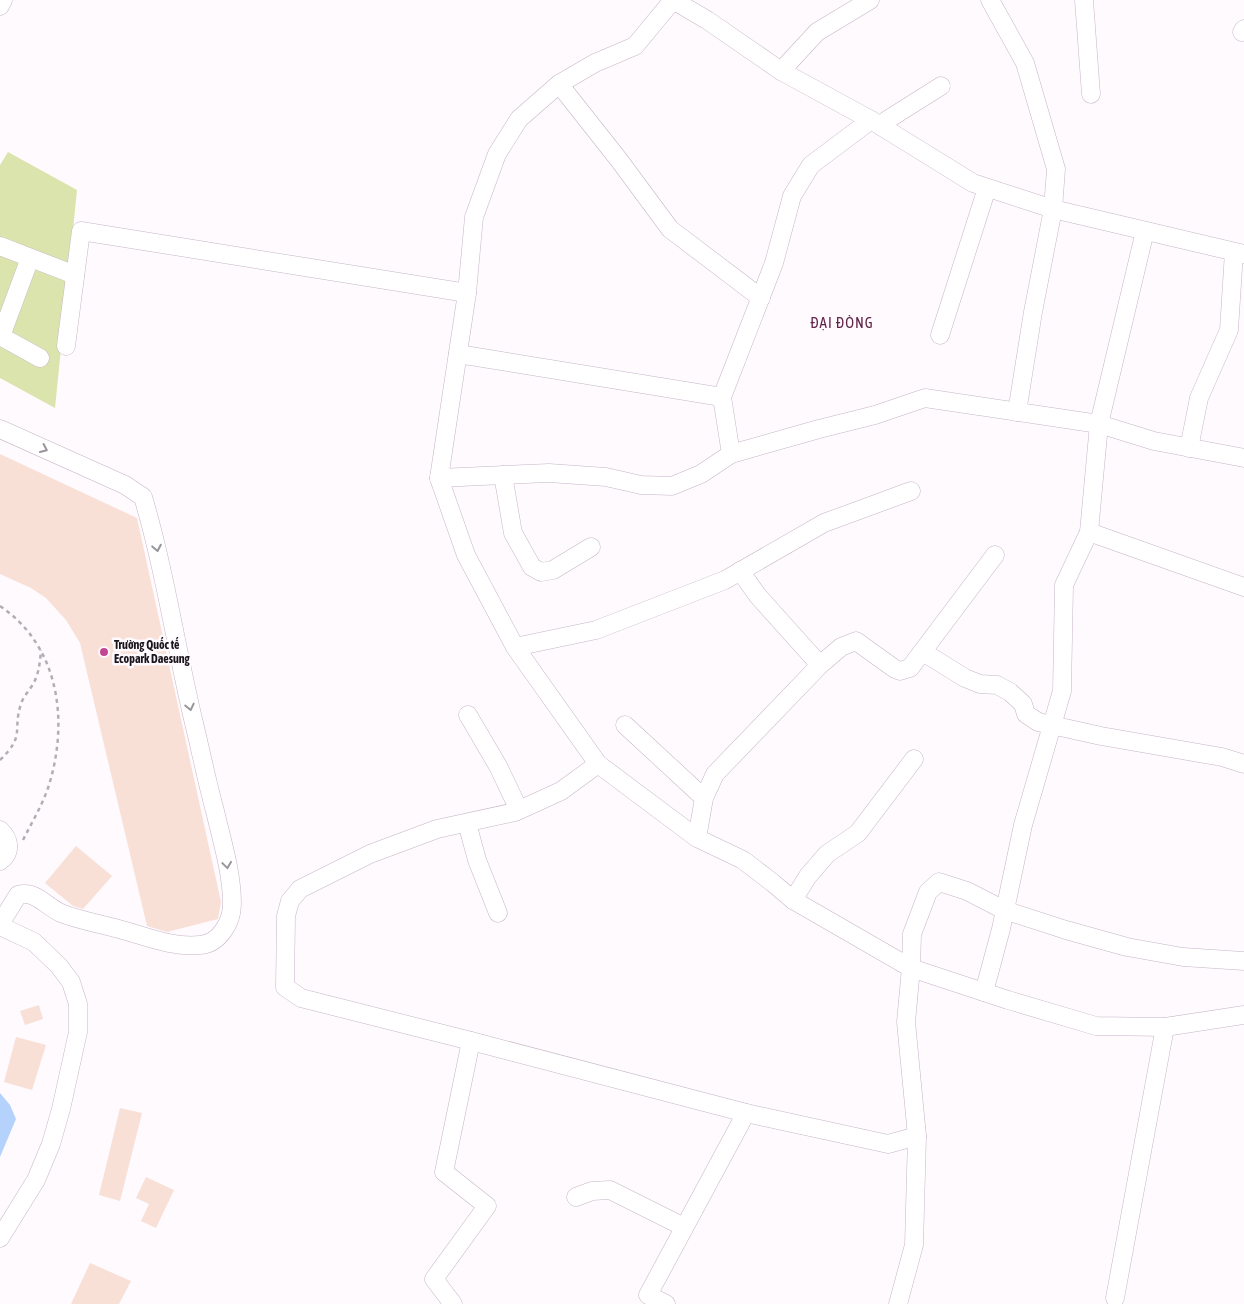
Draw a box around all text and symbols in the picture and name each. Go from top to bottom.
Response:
district label: ĐẠI ĐÒNG [810,314,874,331]
one-way arrow [39,443,48,453]
one-way arrow [151,543,161,552]
place label: Trường Quốc tế Ecopark Daesung [114,637,191,666]
marker: Trường Quốc tế Ecopark Daesung [98,646,110,658]
one-way arrow [184,702,195,711]
one-way arrow [222,861,232,869]

